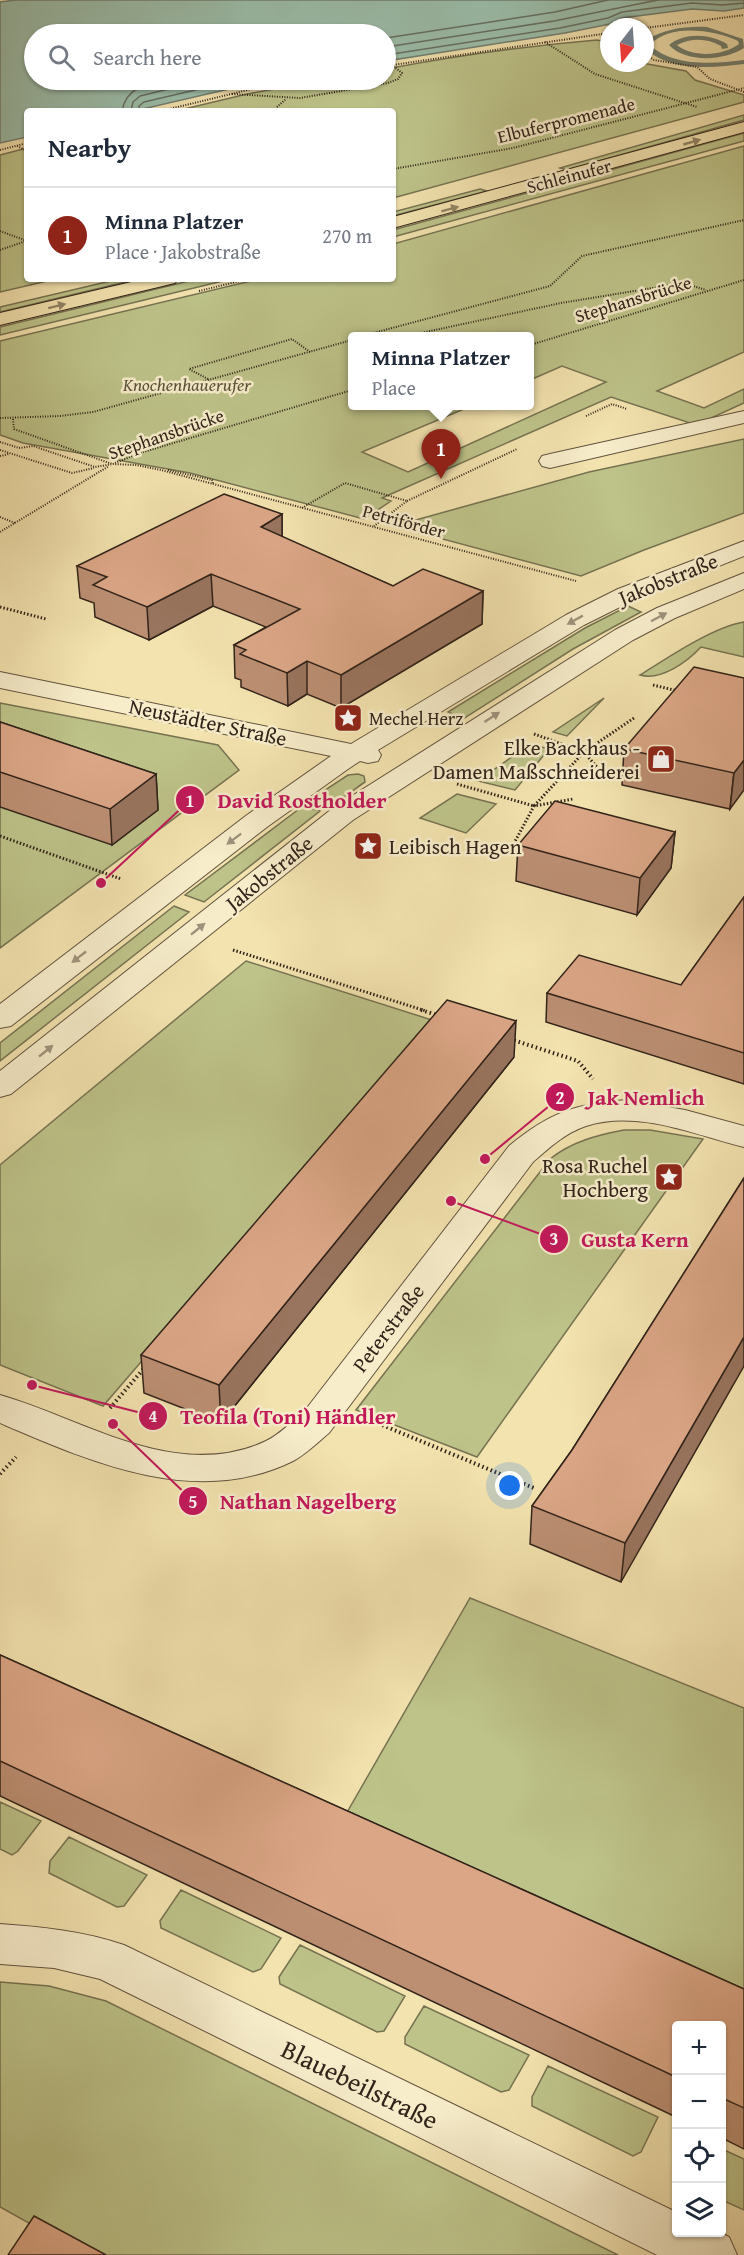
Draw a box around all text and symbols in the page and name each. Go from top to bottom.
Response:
north arrow [600,18,654,72]
search box [24,24,396,90]
icon: search [45,41,78,74]
text: Search here [93,41,202,73]
street label: Elbuferpromenade [494,90,638,150]
text: Nearby [48,128,131,167]
one-way arrow [683,137,701,146]
street label: Schleinufer [524,152,615,200]
one-way arrow [440,203,459,213]
text: Minna Platzer [105,205,243,237]
text: 1 [62,221,73,250]
text: 270 m [322,221,372,250]
text: Place · Jakobstraße [105,237,261,266]
street label: Stephansbrücke [571,268,695,330]
one-way arrow [48,300,66,310]
popup [348,332,534,410]
text: Minna Platzer [372,341,510,373]
park label: Knochenhauerufer [122,371,252,398]
text: Place [372,373,416,402]
street label: Stephansbrücke [105,402,227,466]
pin: 1 [422,430,460,479]
street label: Petriförder [360,497,449,545]
street label: Jakobstraße [611,545,722,614]
one-way arrow [651,612,668,622]
one-way arrow [566,615,583,625]
street label: Neustädter Straße [126,690,290,754]
place icon: Mechel Herz [332,702,364,734]
place label: Mechel Herz [369,705,463,732]
one-way arrow [484,712,501,723]
place label: Elke Backhaus - Damen Maßschneiderei [433,732,640,787]
shop icon: Elke Backhaus - Damen Maßschneiderei [645,743,677,775]
callout: David Rostholder [175,780,398,820]
text: David Rostholder [217,784,387,816]
text: 1 [185,787,195,814]
street label: Jakobstraße [216,828,320,920]
place icon: Leibisch Hagen [352,830,384,862]
place label: Leibisch Hagen [389,831,522,862]
one-way arrow [226,832,242,845]
one-way arrow [190,923,205,936]
one-way arrow [72,951,87,963]
one-way arrow [38,1044,54,1057]
callout: Jak Nemlich [545,1077,716,1117]
text: Jak Nemlich [583,1081,705,1113]
text: 2 [555,1084,565,1111]
place label: Rosa Ruchel Hochberg [542,1150,649,1205]
place icon: Rosa Ruchel Hochberg [653,1161,685,1193]
callout: Gusta Kern [539,1219,700,1259]
text: Gusta Kern [581,1223,689,1255]
text: 3 [549,1225,559,1252]
street label: Peterstraße [345,1277,432,1379]
callout: Teofila (Toni) Händler [138,1396,407,1436]
text: Teofila (Toni) Händler [180,1400,396,1432]
text: 4 [148,1402,158,1429]
your location [495,1471,524,1500]
callout: Nathan Nagelberg [178,1481,408,1521]
text: Nathan Nagelberg [220,1485,396,1517]
text: 5 [188,1488,198,1515]
map controls [672,2021,726,2237]
button: + [672,2021,726,2075]
street label: Blauebeilstraße [275,2029,445,2139]
button: − [672,2075,726,2129]
button: locate [672,2129,726,2183]
button: layers [672,2183,726,2237]

